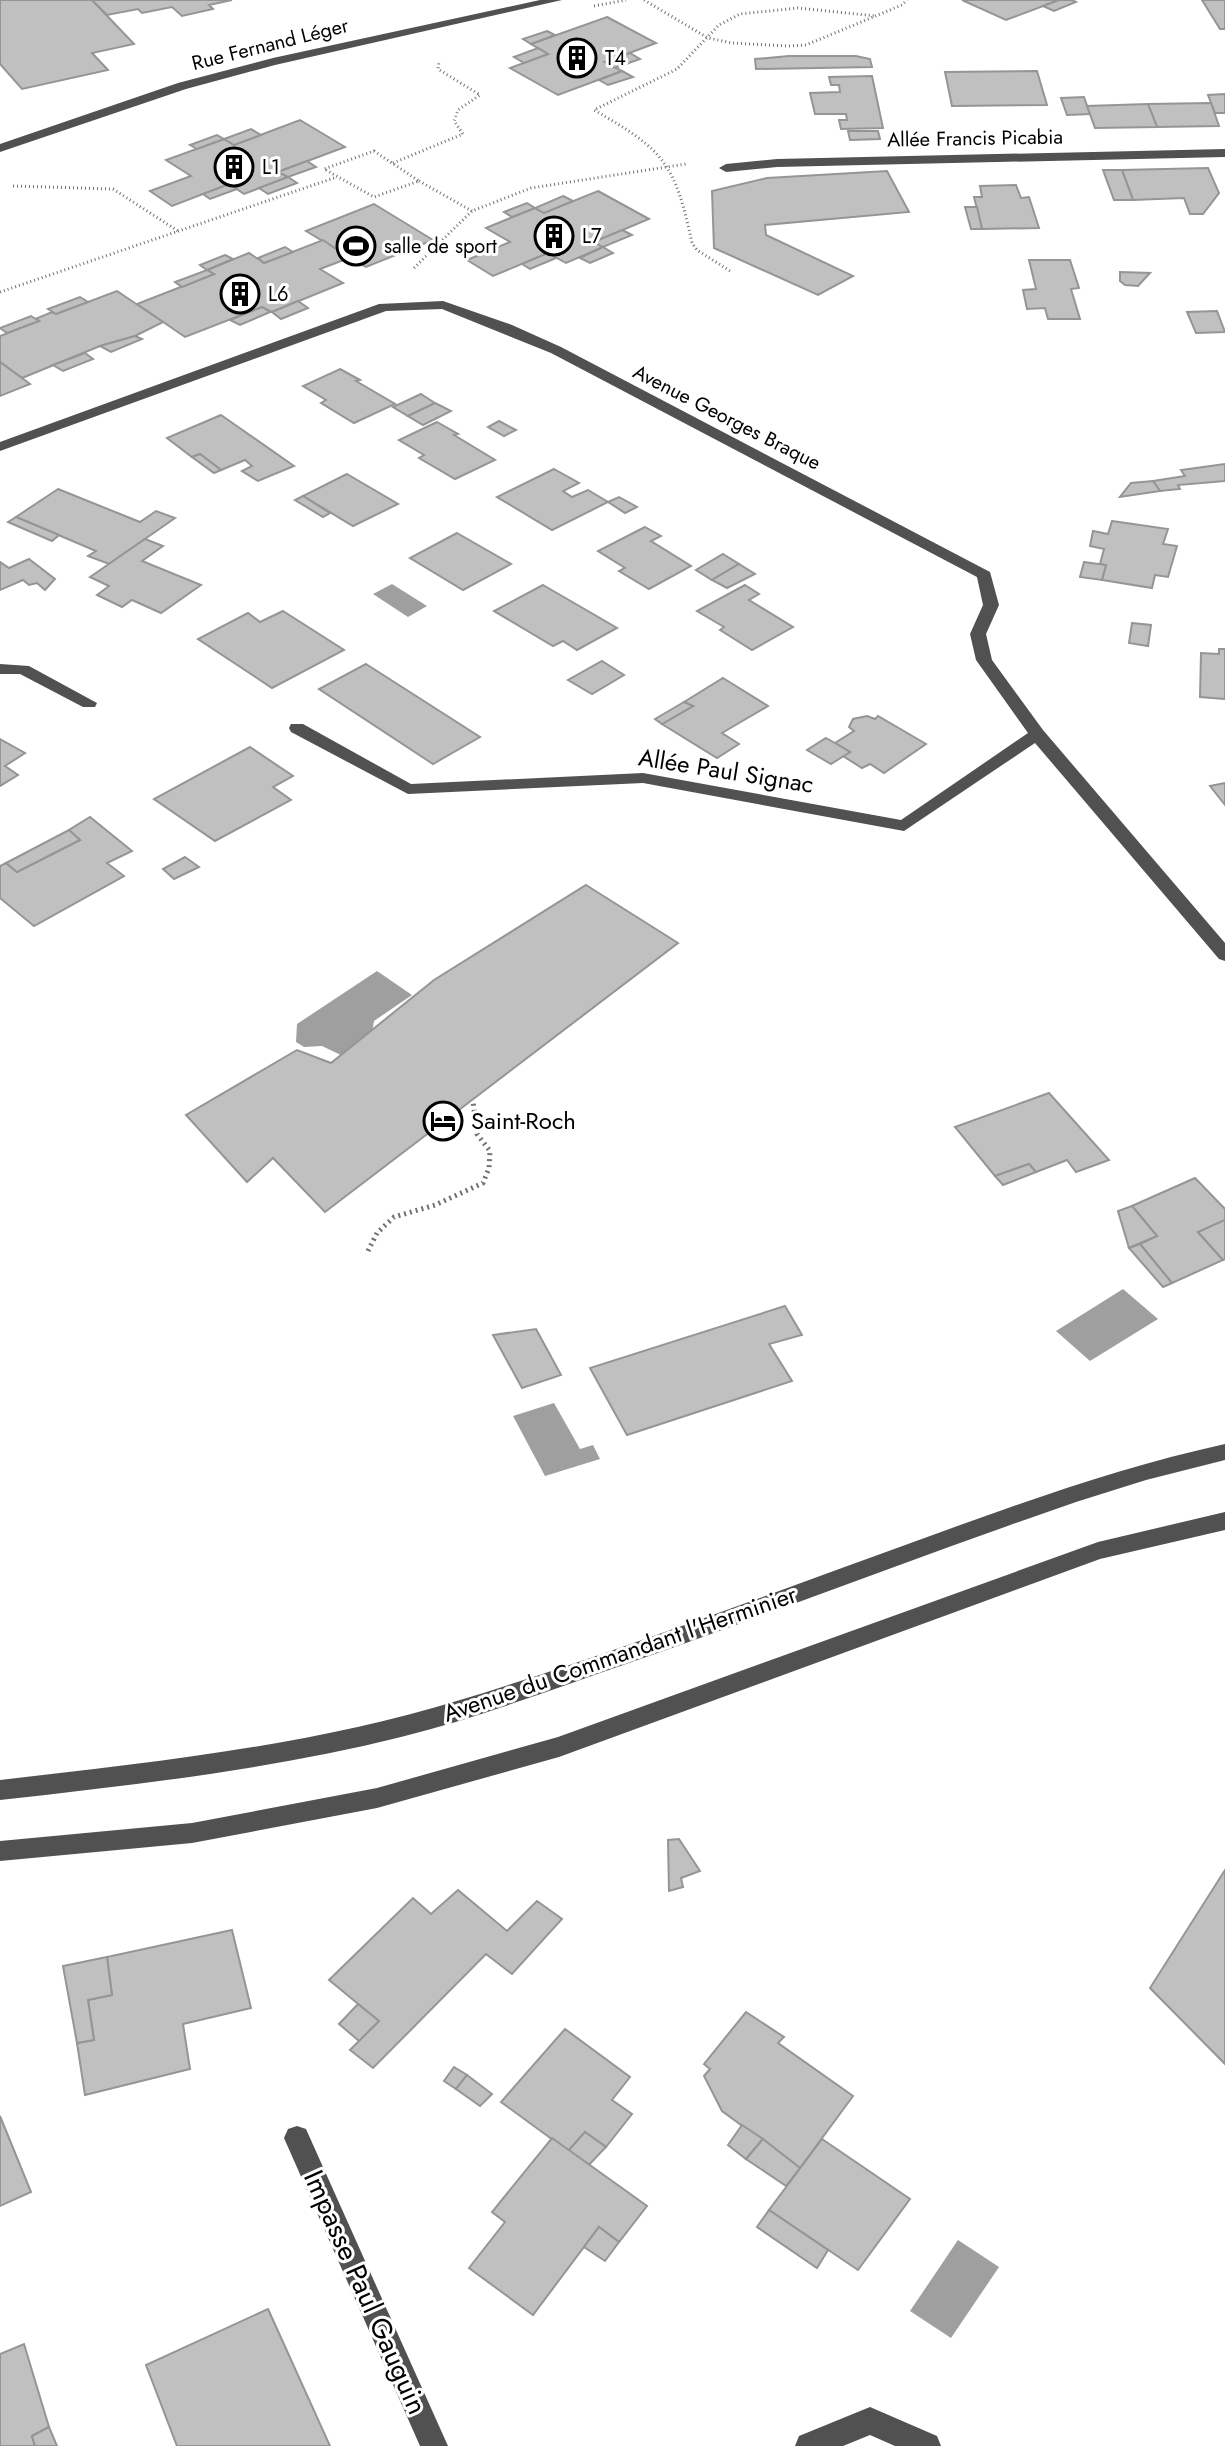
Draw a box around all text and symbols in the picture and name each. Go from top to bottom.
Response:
street label: Rue Fernand Léger [189,11,352,78]
building icon: T4 [556,37,598,79]
place label: T4 [605,44,626,73]
street label: Allée Francis Picabia [887,122,1063,155]
building icon: L1 [213,146,255,188]
place label: L1 [262,153,280,182]
building icon: L7 [533,215,575,257]
place label: L7 [582,222,602,251]
sports icon: salle de sport [335,225,377,267]
place label: salle de sport [384,232,497,261]
building icon: L6 [219,273,261,315]
place label: L6 [268,280,289,309]
street label: Avenue Georges Braque [628,357,826,477]
street label: Allée Paul Signac [636,739,816,802]
hotel icon: Saint-Roch [422,1100,464,1142]
place label: Saint-Roch [471,1103,576,1138]
street label: Avenue du Commandant l'Herminier [438,1576,802,1731]
street label: Impasse Paul Gauguin [293,2163,438,2421]

